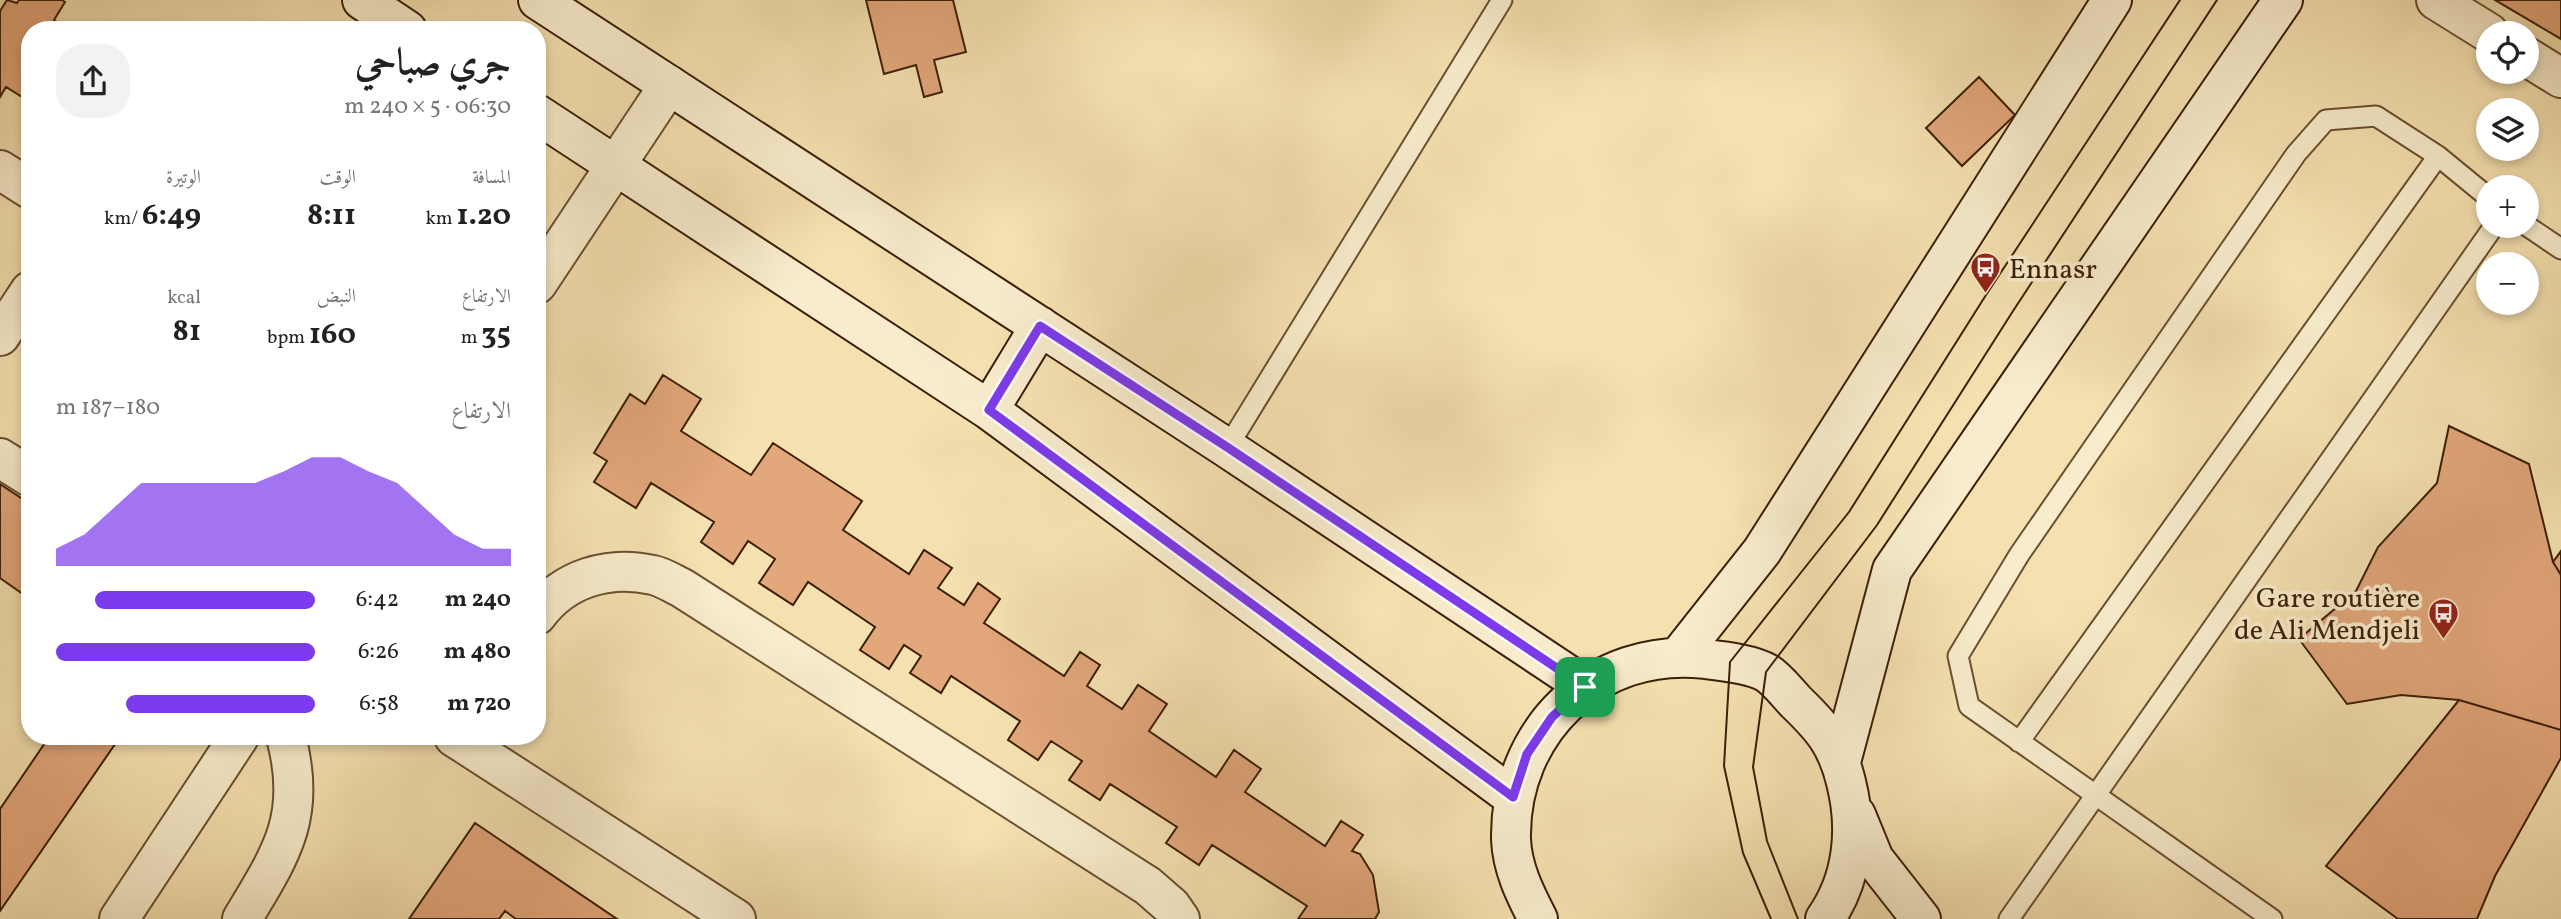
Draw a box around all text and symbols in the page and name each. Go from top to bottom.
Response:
map controls [2476,21,2539,315]
button: locate [2476,21,2539,84]
text: جري صباحي [355,38,511,91]
button: share [56,44,130,118]
text: 06:30 · 5 × 240 m [344,91,511,123]
button: layers [2476,98,2539,161]
text: الوتيرة [166,165,201,191]
text: الوقت [320,165,356,191]
text: المسافة [472,165,511,191]
button: + [2476,175,2539,238]
text: 6:49 [142,195,201,237]
text: 8:11 [307,195,356,237]
text: 1.20 [456,195,511,237]
text: /km [104,206,142,232]
text: km [425,206,456,232]
bus stop icon: Ennasr [1969,251,2003,295]
place label: Ennasr [2009,251,2097,290]
button: − [2476,252,2539,315]
text: النبض [317,284,356,310]
text: الارتفاع [462,284,511,310]
text: kcal [167,285,201,311]
text: 81 [173,311,201,353]
text: 160 [309,314,356,356]
text: 35 [481,314,511,356]
text: bpm [267,325,309,351]
text: m [461,325,481,351]
text: 180–187 m [56,392,160,424]
text: الارتفاع [451,396,511,428]
place label: Gare routière de Ali Mendjeli [2234,580,2420,651]
text: 6:42 [356,584,399,616]
text: 240 m [445,584,511,616]
bus stop icon: Gare routière de Ali Mendjeli [2426,596,2460,640]
text: 6:26 [358,636,399,668]
text: 480 m [444,636,511,668]
pin [1555,657,1615,717]
icon: arrive [1566,668,1604,706]
text: 6:58 [359,688,399,720]
text: 720 m [447,688,511,720]

